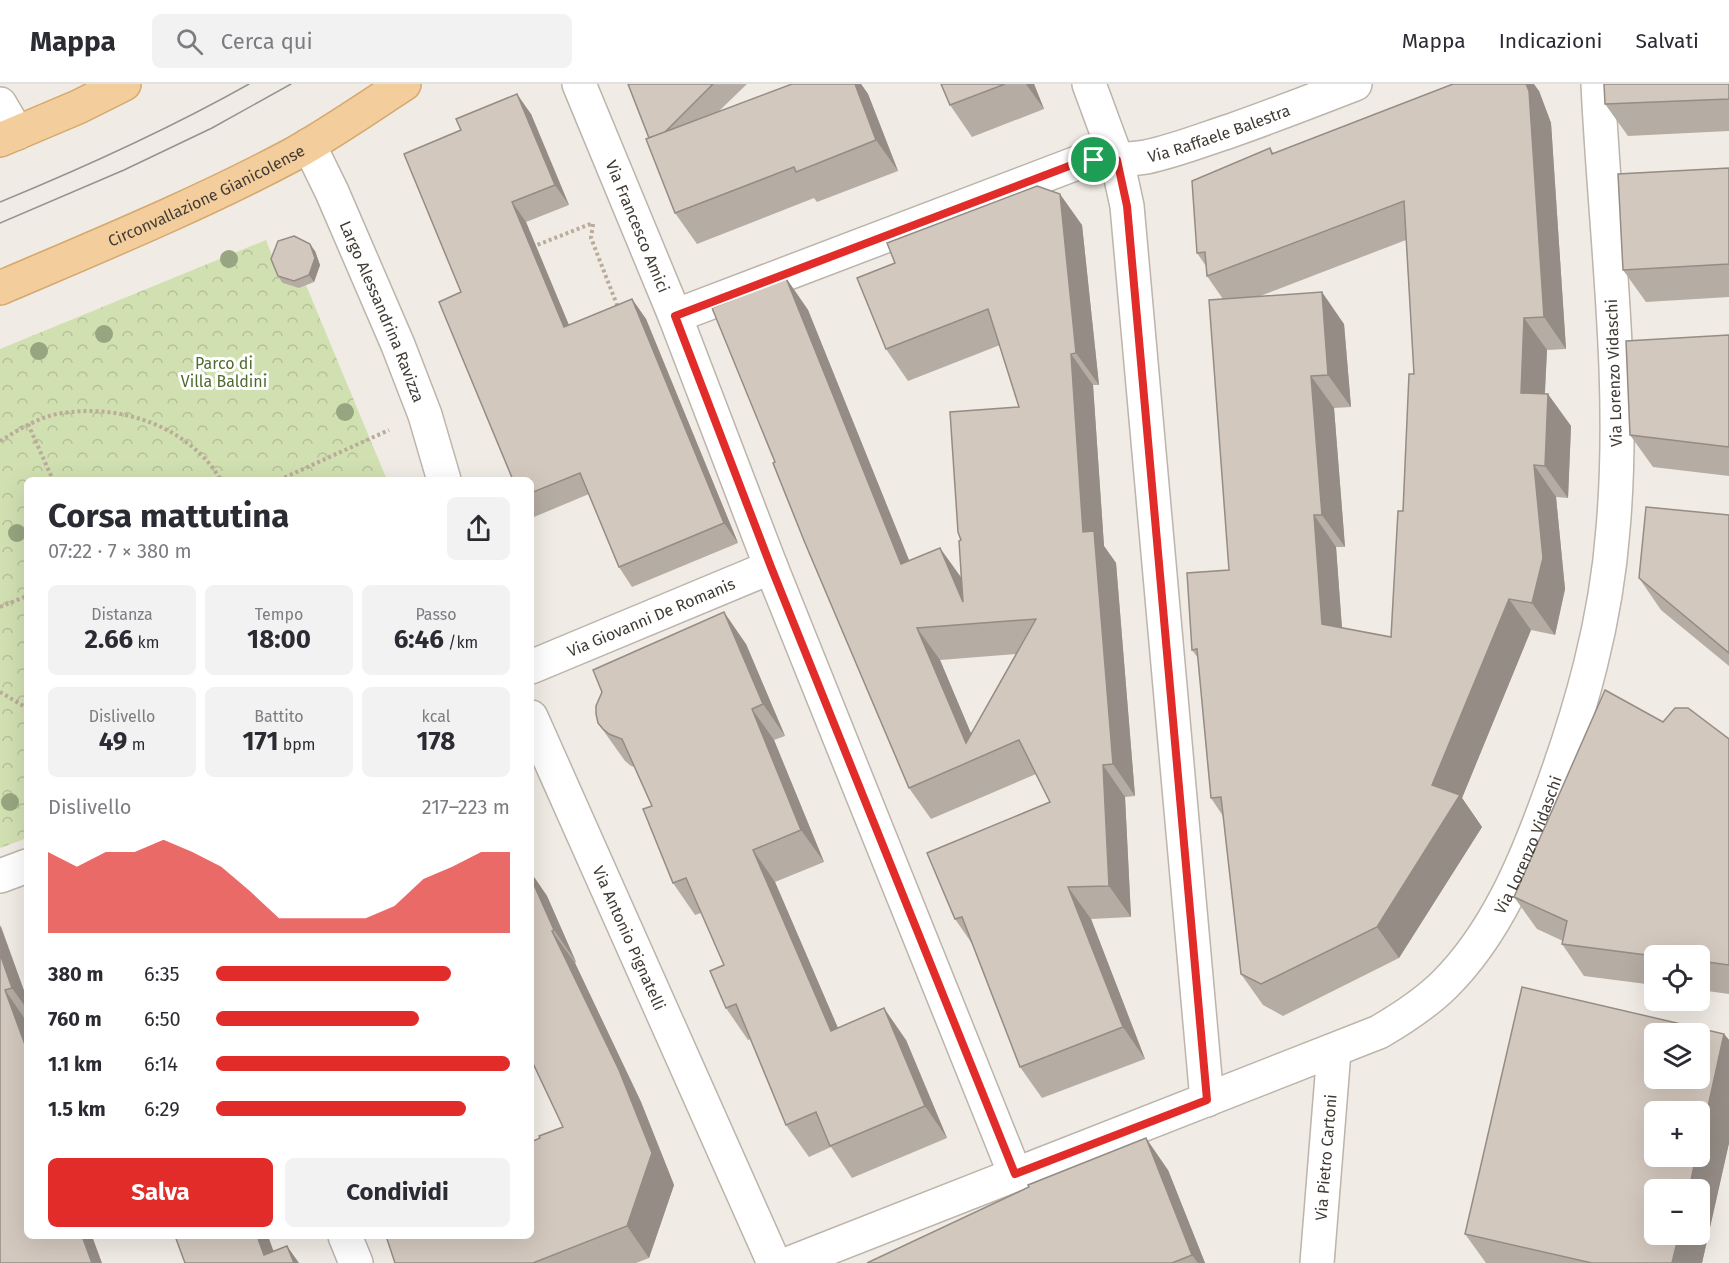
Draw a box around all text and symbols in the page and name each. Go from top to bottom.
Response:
search box [152,14,572,68]
text: Mappa [30,25,116,58]
icon: search [173,25,206,58]
text: Cerca qui [221,28,313,55]
text: Mappa [1402,28,1466,54]
text: Indicazioni [1499,28,1602,54]
text: Salvati [1635,28,1699,54]
street label: Via Raffaele Balestra [1146,100,1293,166]
pin [1068,134,1119,185]
street label: Circonvallazione Gianicolense [105,140,308,250]
icon: arrive [1077,143,1110,176]
street label: Via Francesco Amici [602,157,674,295]
street label: Largo Alessandrina Ravizza [336,218,429,405]
street label: Via Lorenzo Vidaschi [1602,299,1626,447]
park label: Parco di Villa Baldini [181,354,267,391]
text: Corsa mattutina [48,496,289,536]
button: share [447,497,510,560]
text: 07:22 · 7 × 380 m [48,539,192,563]
street label: Via Giovanni De Romanis [564,574,738,660]
text: Distanza [91,605,153,624]
text: Tempo [255,605,303,624]
text: Passo [415,605,457,624]
text: 2.66 [85,624,133,655]
text: 18:00 [247,624,311,655]
text: 6:46 [394,624,444,655]
text: km [133,633,159,652]
text: /km [444,633,478,652]
text: Dislivello [89,707,155,726]
text: Battito [254,707,304,726]
text: kcal [422,707,450,726]
text: 49 [99,726,127,757]
text: 171 [243,726,279,757]
text: 178 [417,726,455,757]
text: m [127,735,145,754]
text: bpm [279,735,315,754]
street label: Via Lorenzo Vidaschi [1490,773,1565,917]
text: Dislivello [48,795,131,819]
text: 217–223 m [422,795,510,819]
street label: Via Antonio Pignatelli [589,863,670,1013]
map controls [1644,945,1710,1245]
button: locate [1644,945,1710,1011]
text: 380 m [48,962,103,986]
text: 6:35 [144,962,180,986]
text: 760 m [48,1007,102,1031]
text: 6:50 [144,1007,181,1031]
button: layers [1644,1023,1710,1089]
text: 1.1 km [48,1052,102,1076]
text: 6:14 [144,1052,178,1076]
street label: Via Pietro Cartoni [1311,1094,1340,1221]
text: 1.5 km [48,1097,106,1121]
text: 6:29 [144,1097,180,1121]
button: + [1644,1101,1710,1167]
button: Salva [48,1158,273,1227]
button: Condividi [285,1158,510,1227]
button: − [1644,1179,1710,1245]

